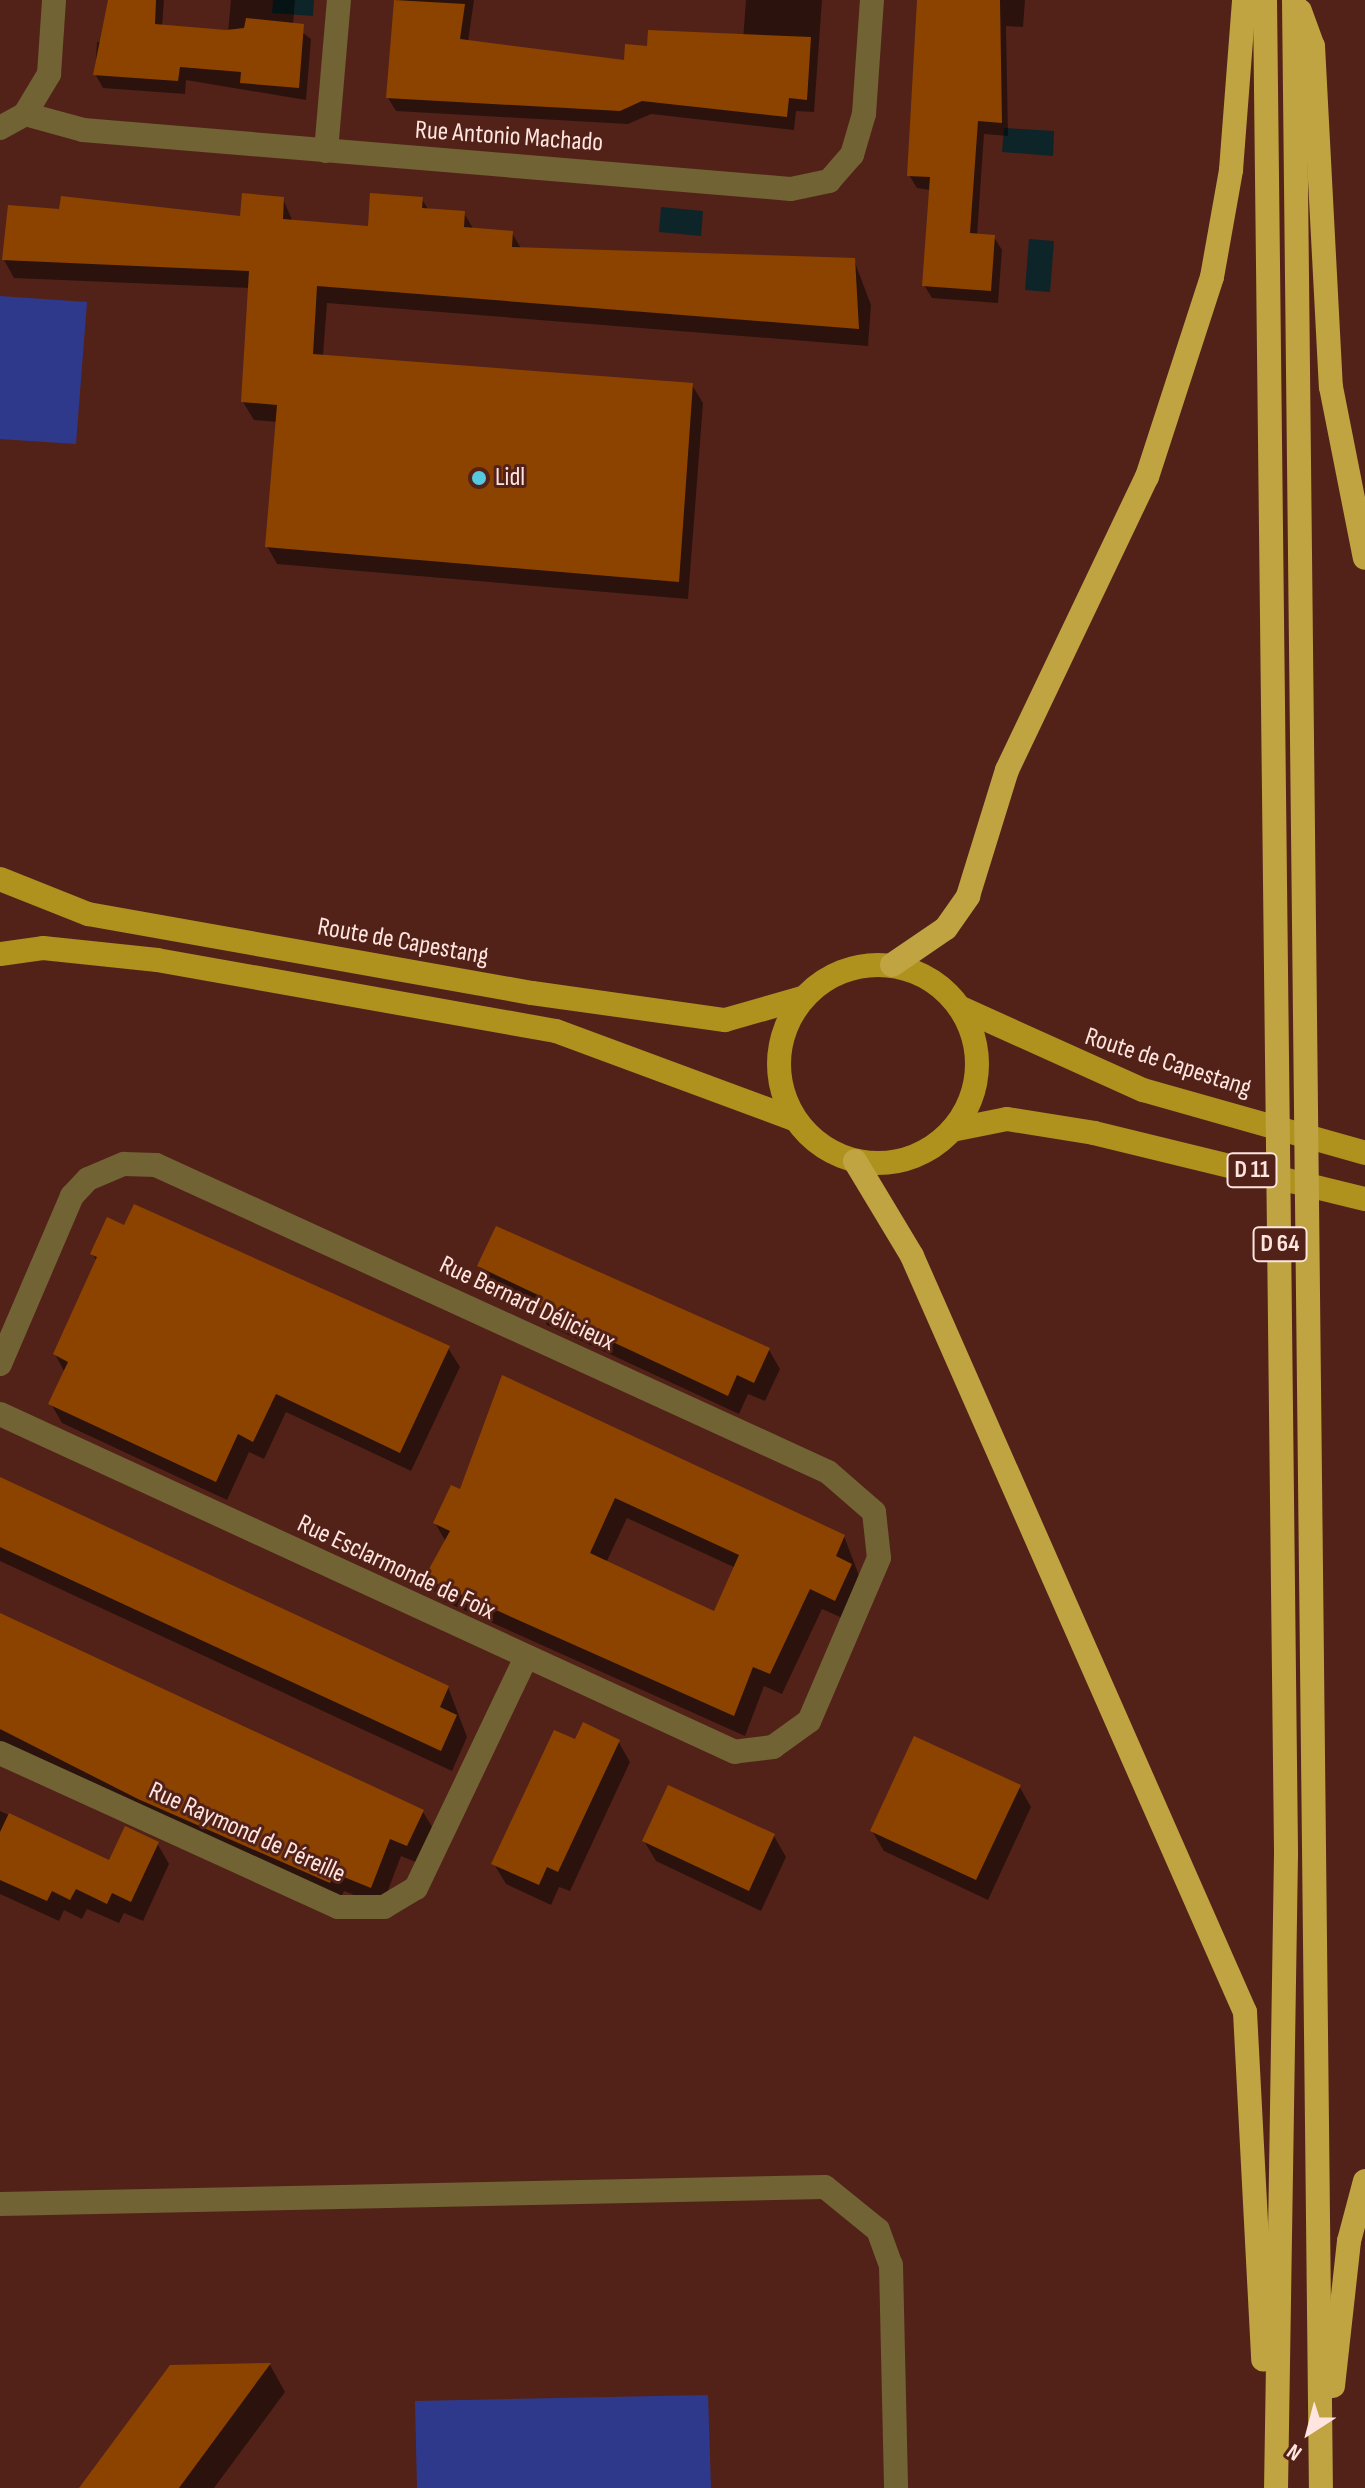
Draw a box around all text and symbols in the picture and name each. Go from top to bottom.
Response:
street label: Rue Antonio Machado [414,115,604,159]
place label: Lidl [495,462,525,494]
marker: Lidl [470,469,488,487]
street label: Route de Capestang [315,912,491,972]
street label: Route de Capestang [1081,1021,1255,1105]
road number: D 11 [1226,1150,1278,1190]
road number: D 64 [1252,1224,1308,1264]
street label: Rue Bernard Délicieux [434,1250,620,1358]
street label: Rue Esclarmonde de Foix [292,1509,500,1627]
street label: Rue Raymond de Péreille [144,1776,350,1890]
north arrow [1269,2392,1349,2472]
text: N [1282,2437,1307,2466]

